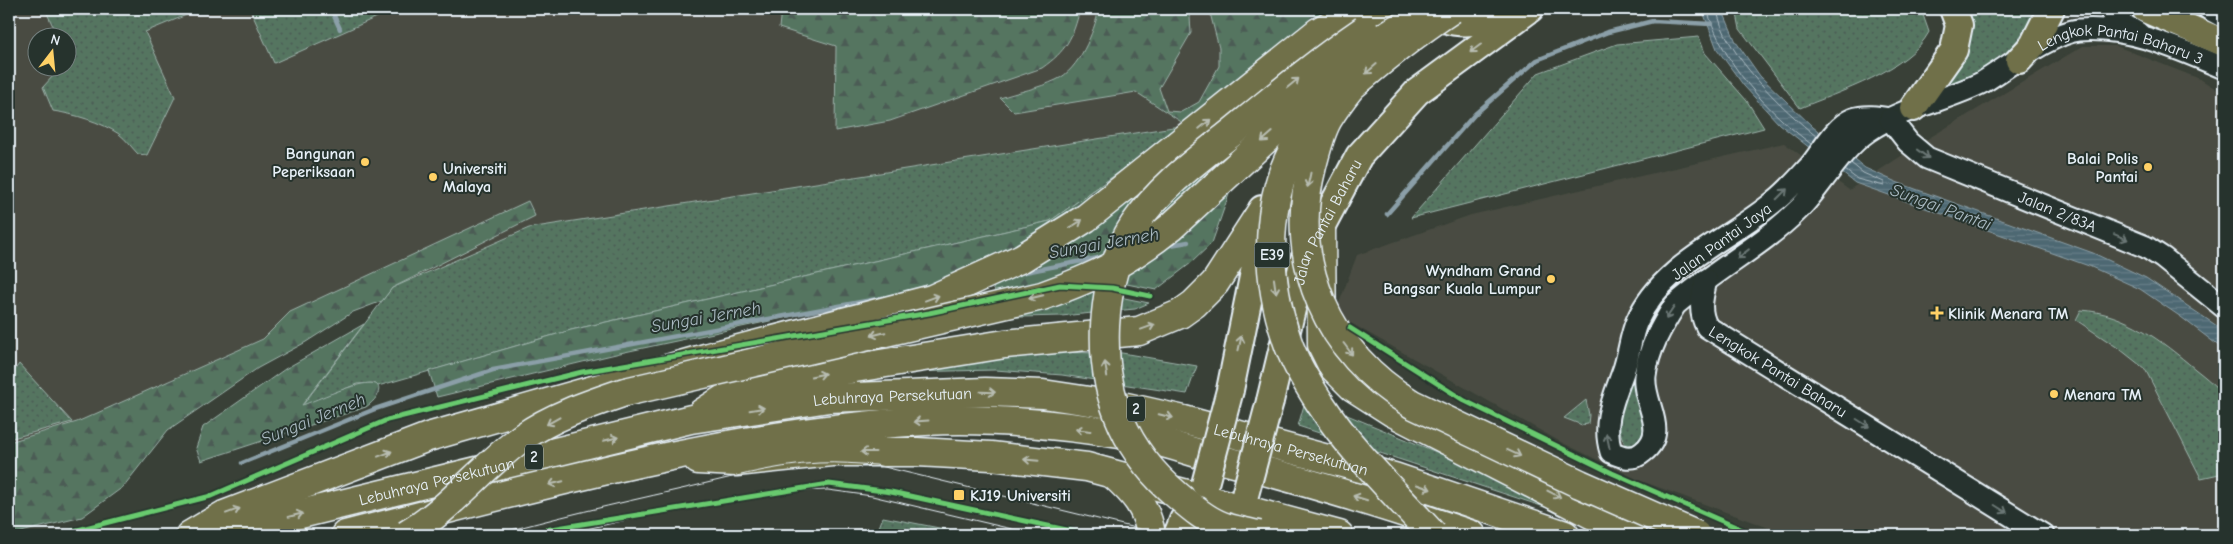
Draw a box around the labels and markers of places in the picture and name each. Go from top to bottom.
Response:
place label: Bangunan Peperiksaan [272,145,355,181]
place label: Balai Polis Pantai [2067,150,2138,186]
marker: Bangunan Peperiksaan [359,156,371,168]
place label: Universiti Malaya [443,160,507,196]
marker: Balai Polis Pantai [2142,161,2154,173]
marker: Universiti Malaya [427,171,439,183]
place label: Wyndham Grand Bangsar Kuala Lumpur [1383,262,1542,298]
marker: Wyndham Grand Bangsar Kuala Lumpur [1545,273,1557,285]
place label: Klinik Menara TM [1948,305,2068,323]
marker: Klinik Menara TM [1930,306,1944,320]
place label: Menara TM [2064,386,2142,404]
marker: Menara TM [2048,388,2060,400]
place label: KJ19 Universiti [970,487,1071,505]
marker: KJ19 Universiti [952,488,966,502]

